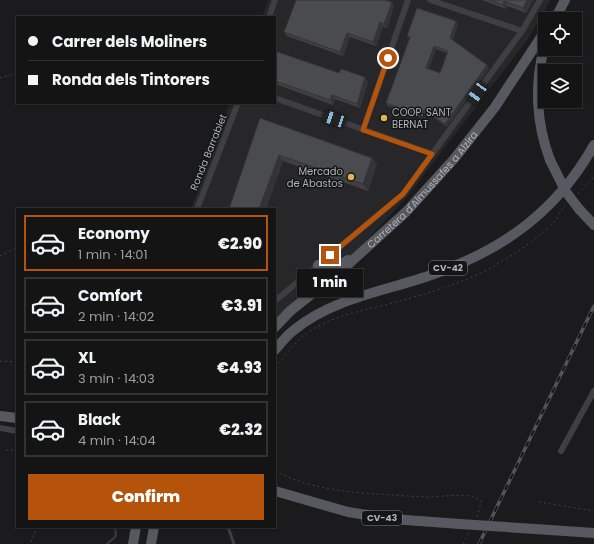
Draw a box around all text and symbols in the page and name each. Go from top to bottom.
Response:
map controls [538,12,582,108]
button: locate [538,12,582,56]
text: Carrer dels Moliners [52,31,207,52]
route start [379,49,397,67]
button: layers [538,64,582,108]
text: Ronda dels Tintorers [52,69,210,90]
car [465,80,489,106]
place label: COOP. SANT BERNAT [392,105,452,132]
car [321,109,347,129]
street label: Ronda Barrablet [186,111,231,193]
marker: COOP. SANT BERNAT [379,113,389,123]
street label: Carretera d'Almussafes a Alzira [364,128,481,252]
place label: Mercado de Abastos [287,164,343,191]
marker: Mercado de Abastos [346,172,356,182]
text: Economy [78,223,150,244]
icon: car [30,225,66,261]
text: €2.90 [218,233,262,254]
text: 1 min · 14:01 [78,245,148,264]
route end [321,246,339,264]
road number: CV-42 [429,261,467,275]
callout: 1 min [297,269,363,297]
text: 1 min [313,273,347,292]
text: Comfort [78,285,142,306]
icon: car [30,287,66,323]
text: €3.91 [222,295,262,316]
text: 2 min · 14:02 [78,307,154,326]
text: XL [78,347,96,368]
icon: car [30,349,66,385]
text: €4.93 [217,357,262,378]
text: 3 min · 14:03 [78,369,155,388]
text: Black [78,409,121,430]
icon: car [30,411,66,447]
text: €2.32 [219,419,262,440]
text: 4 min · 14:04 [78,431,156,450]
button: Confirm [28,474,264,520]
road number: CV-43 [362,511,402,525]

